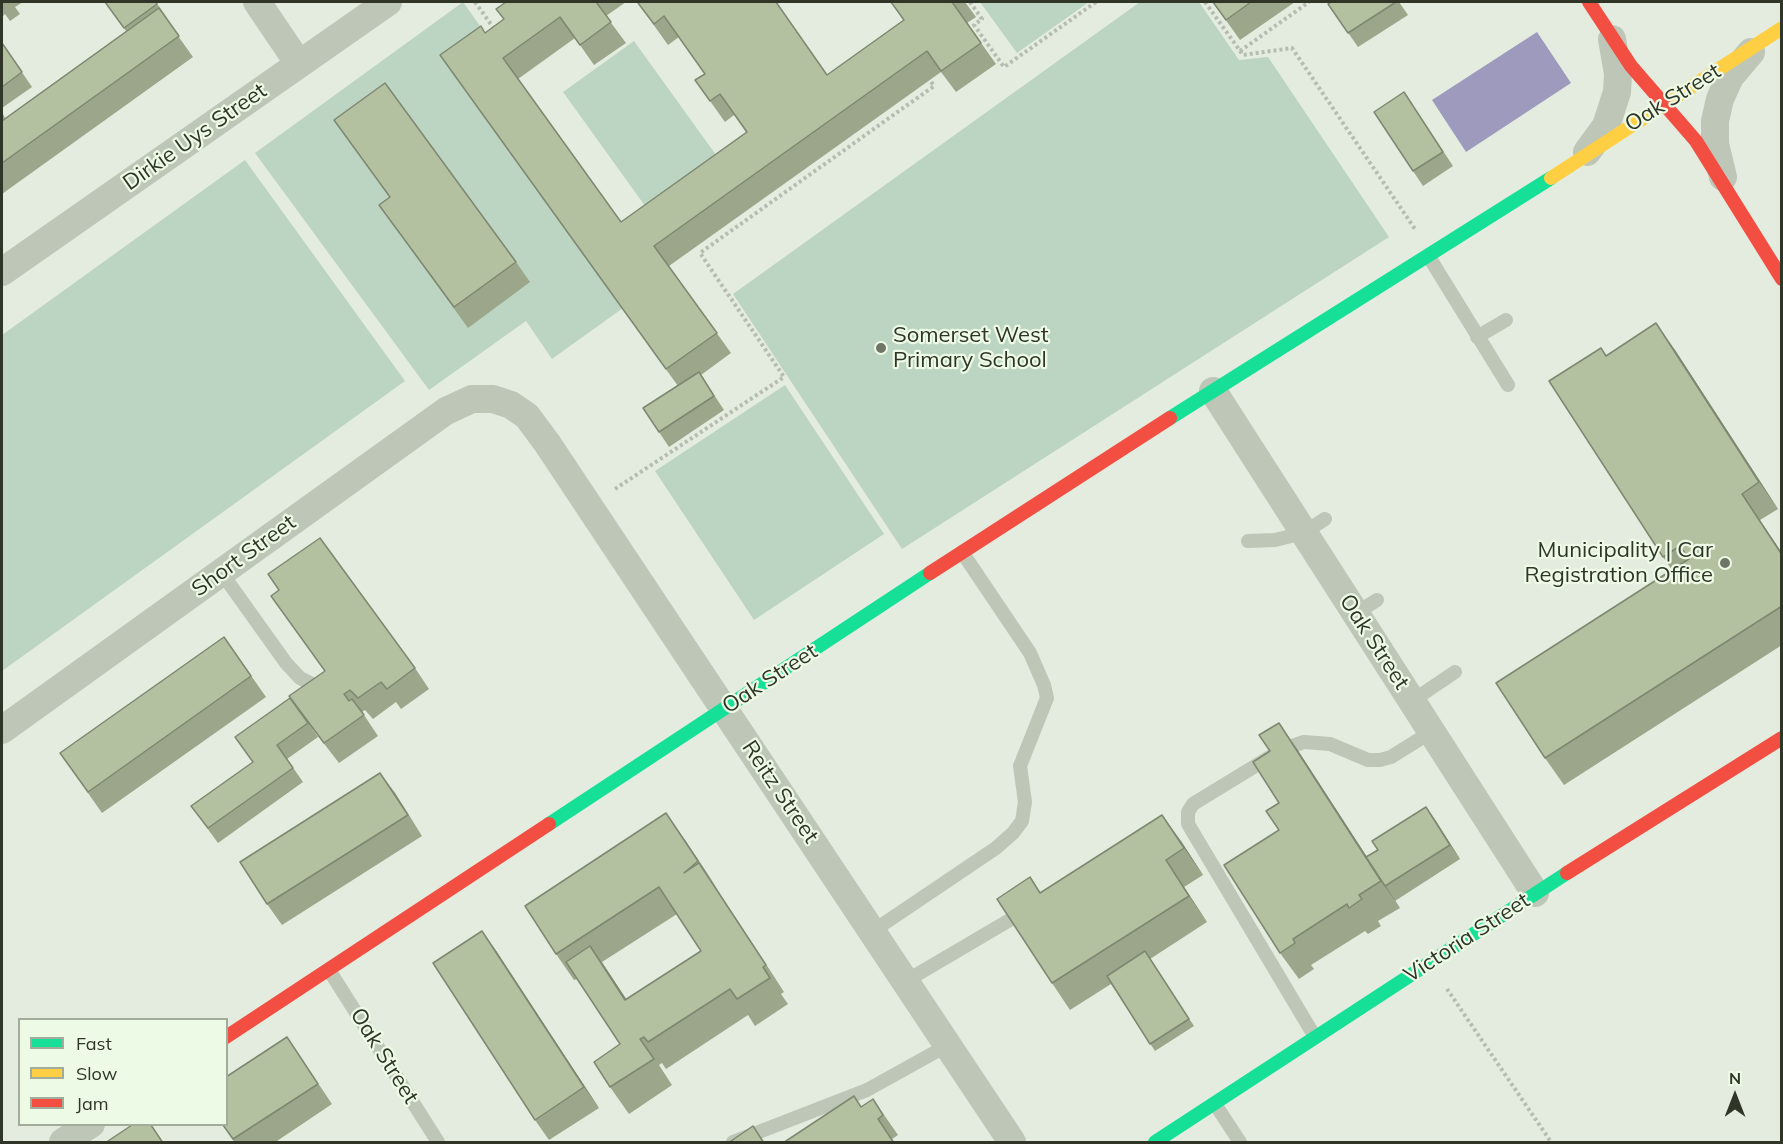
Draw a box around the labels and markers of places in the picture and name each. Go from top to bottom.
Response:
place label: Somerset West Primary School [893,322,1048,374]
marker: Somerset West Primary School [874,341,888,355]
place label: Municipality | Car Registration Office [1525,537,1713,588]
marker: Municipality | Car Registration Office [1718,556,1732,570]

